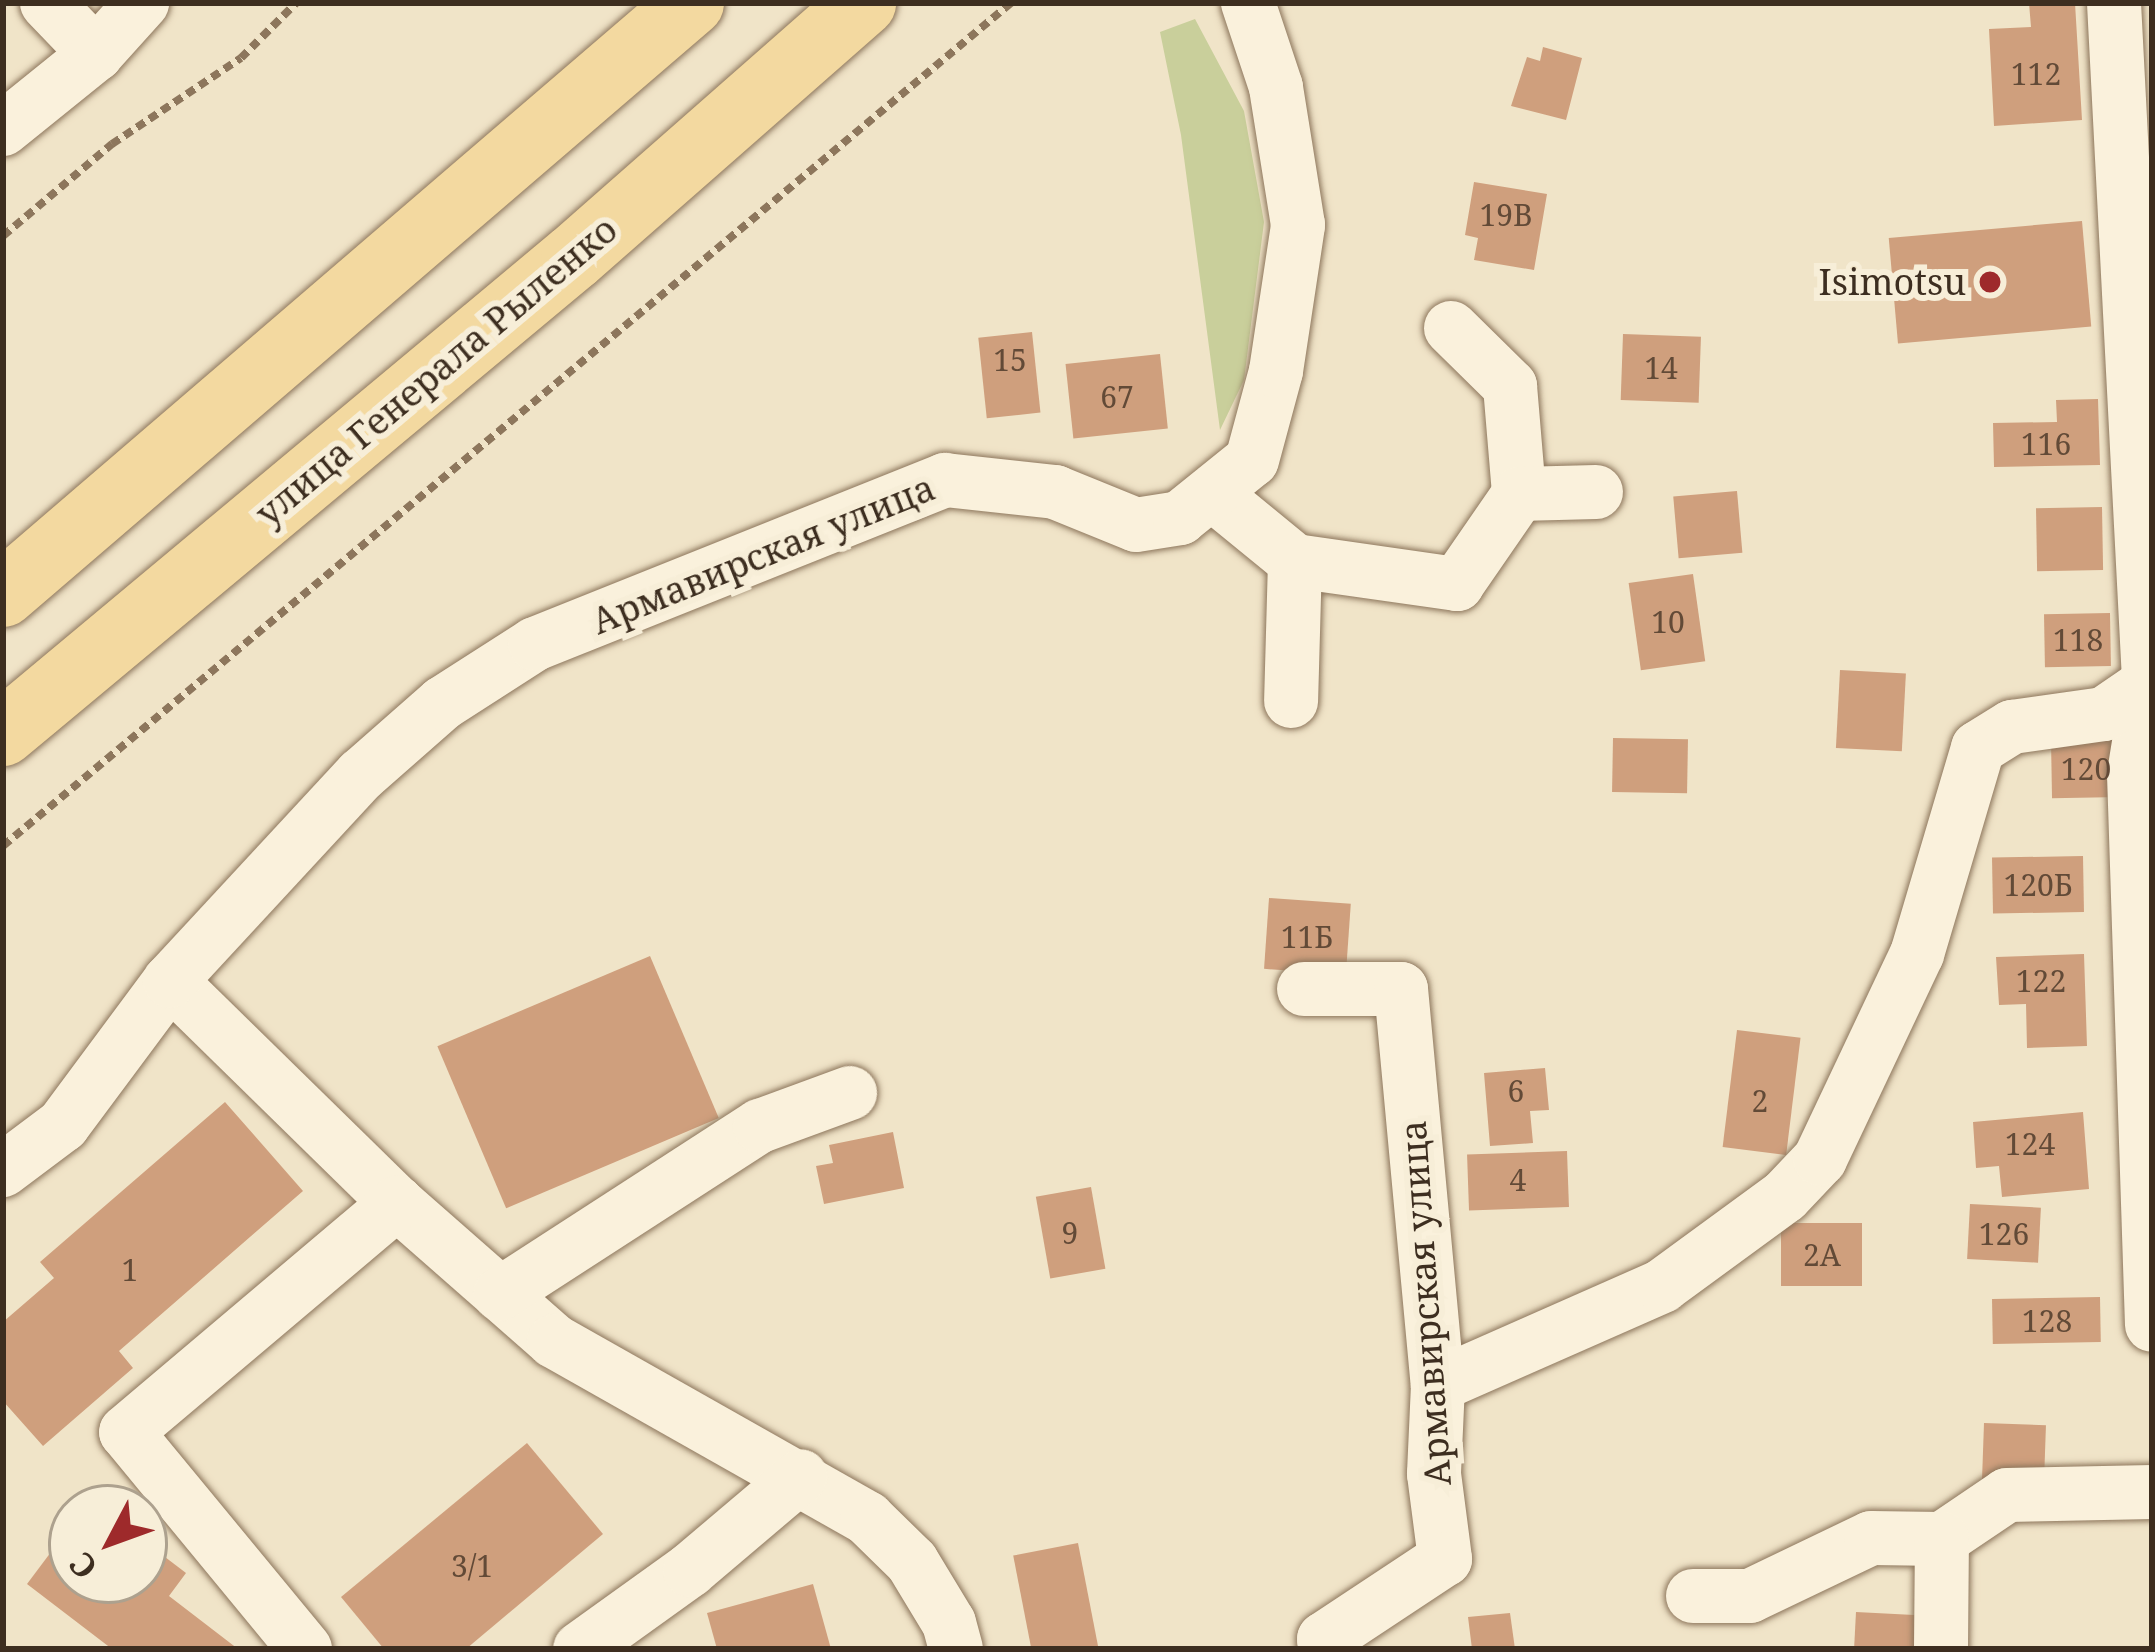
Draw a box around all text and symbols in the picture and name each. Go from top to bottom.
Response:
house number: 112 [2011,56,2061,92]
house number: 19В [1479,197,1533,233]
street label: улица Генерала Рыленко [247,207,625,535]
place label: Isimotsu [1818,260,1966,304]
marker: Isimotsu [1977,269,2003,295]
house number: 15 [993,342,1027,378]
house number: 14 [1644,350,1678,386]
house number: 67 [1100,379,1134,415]
house number: 116 [2021,426,2071,462]
street label: Армавирская улица [585,465,941,643]
house number: 10 [1651,604,1685,640]
house number: 118 [2053,622,2103,658]
house number: 120 [2061,751,2111,787]
house number: 120Б [2003,867,2073,903]
house number: 11Б [1281,919,1333,955]
house number: 122 [2016,963,2066,999]
house number: 6 [1508,1073,1524,1109]
house number: 2 [1752,1083,1768,1119]
street label: Армавирская улица [1391,1119,1459,1487]
house number: 124 [2005,1126,2055,1162]
house number: 4 [1510,1162,1526,1198]
house number: 9 [1062,1215,1078,1251]
house number: 126 [1979,1216,2029,1252]
house number: 2А [1803,1237,1841,1273]
house number: 1 [122,1252,138,1288]
house number: 128 [2022,1303,2072,1339]
north arrow [48,1484,168,1604]
text: С [59,1543,107,1589]
house number: 3/1 [451,1548,493,1584]

